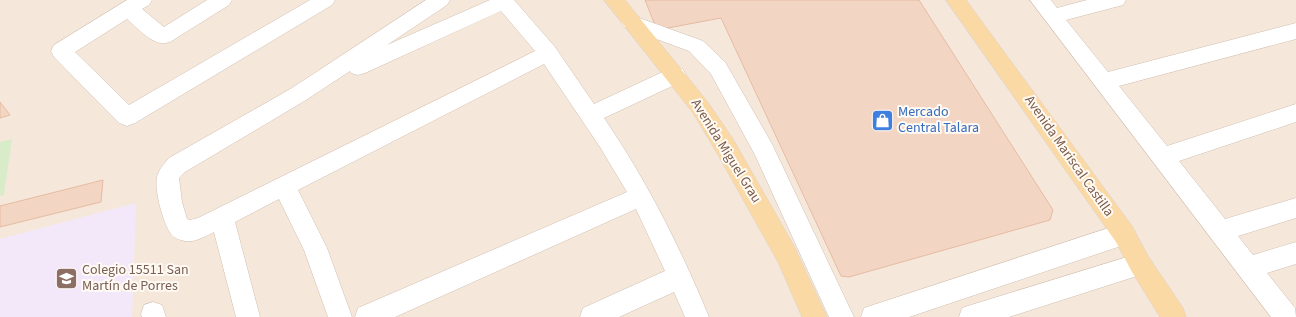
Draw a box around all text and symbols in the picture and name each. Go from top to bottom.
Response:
street label: Avenida Mariscal Castilla [1020,91,1118,221]
street label: Avenida Miguel Grau [686,95,766,207]
place label: Mercado Central Talara [898,102,979,138]
shop icon: Mercado Central Talara [869,107,895,133]
place label: Colegio 15511 San Martín de Porres [82,260,189,296]
school or university icon: Colegio 15511 San Martín de Porres [54,265,80,291]

